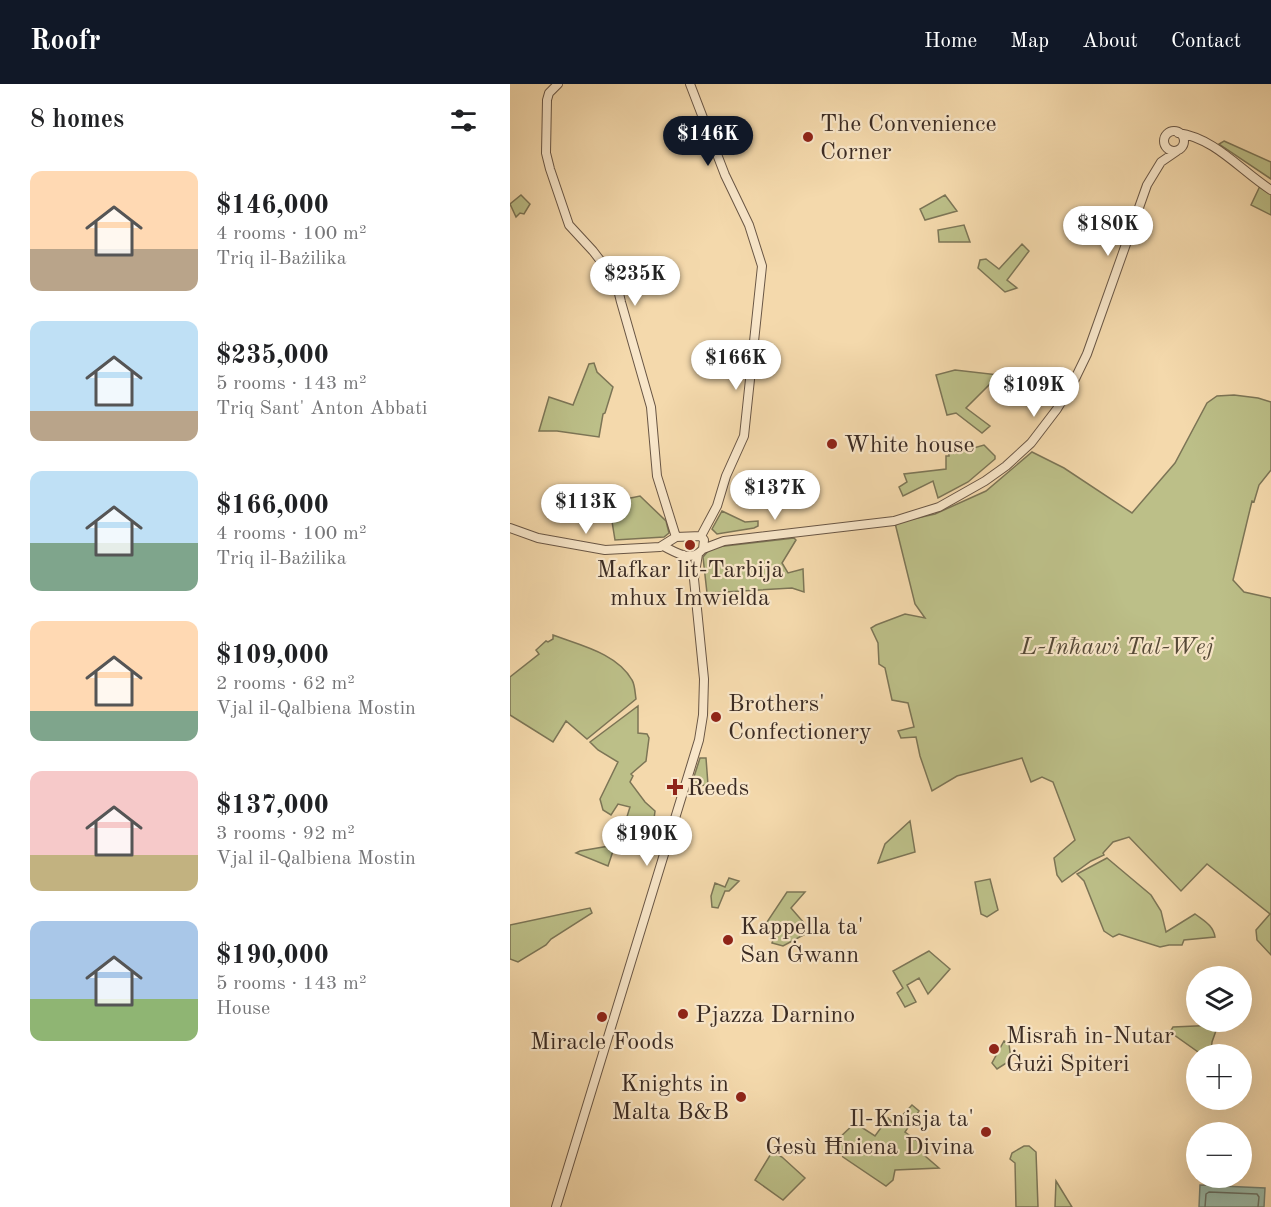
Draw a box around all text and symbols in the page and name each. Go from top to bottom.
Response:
text: Roofr [30,28,101,56]
text: Home [924,31,977,52]
text: Map [1010,31,1049,52]
text: About [1082,31,1138,52]
text: Contact [1171,31,1241,52]
icon: filters [447,104,480,137]
text: 8 homes [30,107,124,133]
place label: The Convenience Corner [820,113,996,165]
pin: $146K [666,116,750,167]
text: $146K [677,125,739,145]
marker: The Convenience Corner [801,130,815,144]
text: $146,000 [216,193,329,219]
icon: home [78,195,150,267]
pin: $180K [1066,206,1150,257]
text: $180K [1077,215,1139,235]
text: 4 rooms · 100 m² [216,224,366,244]
text: Triq il-Bażilika [216,249,347,269]
pin: $235K [593,256,677,307]
text: $235K [604,265,666,285]
pin: $166K [694,340,778,391]
text: $235,000 [216,343,329,369]
icon: home [78,345,150,417]
text: $166K [705,349,767,369]
pin: $109K [992,367,1076,418]
text: 5 rooms · 143 m² [216,374,366,394]
text: $109K [1003,376,1065,396]
text: Triq Sant' Anton Abbati [216,399,427,419]
place label: White house [844,434,975,458]
marker: White house [825,437,839,451]
pin: $137K [733,470,817,521]
text: $137K [744,479,806,499]
pin: $113K [544,484,628,535]
text: $166,000 [216,493,329,519]
text: $113K [555,493,617,513]
icon: home [78,495,150,567]
text: 4 rooms · 100 m² [216,524,366,544]
marker: Mafkar lit-Tarbija mhux Imwielda [683,538,697,552]
text: Triq il-Bażilika [216,549,347,569]
place label: Mafkar lit-Tarbija mhux Imwielda [597,559,784,611]
park label: L-Inħawi Tal-Wej [1020,636,1215,660]
text: $109,000 [216,643,329,669]
icon: home [78,645,150,717]
text: 2 rooms · 62 m² [216,674,355,694]
place label: Brothers' Confectionery [728,693,872,745]
text: Vjal il-Qalbiena Mostin [216,699,416,719]
marker: Brothers' Confectionery [709,710,723,724]
place label: Reeds [687,777,749,801]
marker: Reeds [668,780,682,794]
text: $137,000 [216,793,329,819]
icon: home [78,795,150,867]
pin: $190K [605,816,689,867]
text: 3 rooms · 92 m² [216,824,355,844]
text: $190K [616,825,678,845]
text: Vjal il-Qalbiena Mostin [216,849,416,869]
place label: Kappella ta' San Ġwann [740,916,863,968]
marker: Kappella ta' San Ġwann [721,933,735,947]
text: $190,000 [216,943,329,969]
icon: home [78,945,150,1017]
map controls [1186,966,1252,1188]
button: layers [1186,966,1252,1032]
text: 5 rooms · 143 m² [216,974,366,994]
text: House [216,999,270,1019]
place label: Pjazza Darnino [695,1004,855,1028]
marker: Pjazza Darnino [676,1007,690,1021]
marker: Miracle Foods [595,1010,609,1024]
place label: Misraħ in-Nutar Ġużi Spiteri [1006,1025,1174,1077]
place label: Miracle Foods [530,1031,674,1055]
marker: Misraħ in-Nutar Ġużi Spiteri [987,1042,1001,1056]
button: + [1186,1044,1252,1110]
place label: Knights in Malta B&B [612,1073,729,1125]
marker: Knights in Malta B&B [734,1090,748,1104]
place label: Il-Knisja ta' Gesù Ħniena Divina [765,1108,974,1160]
button: − [1186,1122,1252,1188]
marker: Il-Knisja ta' Gesù Ħniena Divina [979,1125,993,1139]

